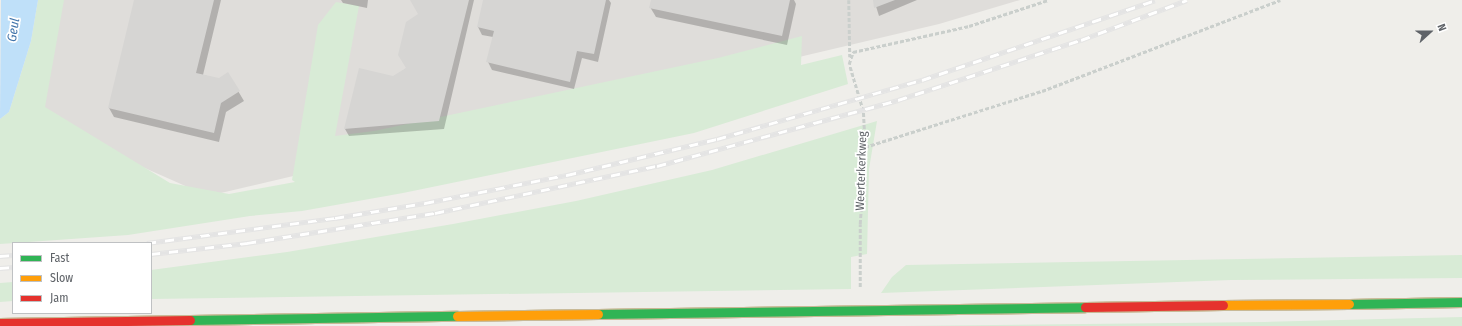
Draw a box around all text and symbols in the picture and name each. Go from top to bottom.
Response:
north arrow [1410,12,1450,52]
water label: Geul [4,17,24,43]
text: N [1434,22,1449,33]
street label: Weerterkerkweg [853,131,871,211]
legend [12,242,152,314]
text: Fast [50,251,69,265]
text: Slow [50,271,73,285]
text: Jam [50,291,68,305]

